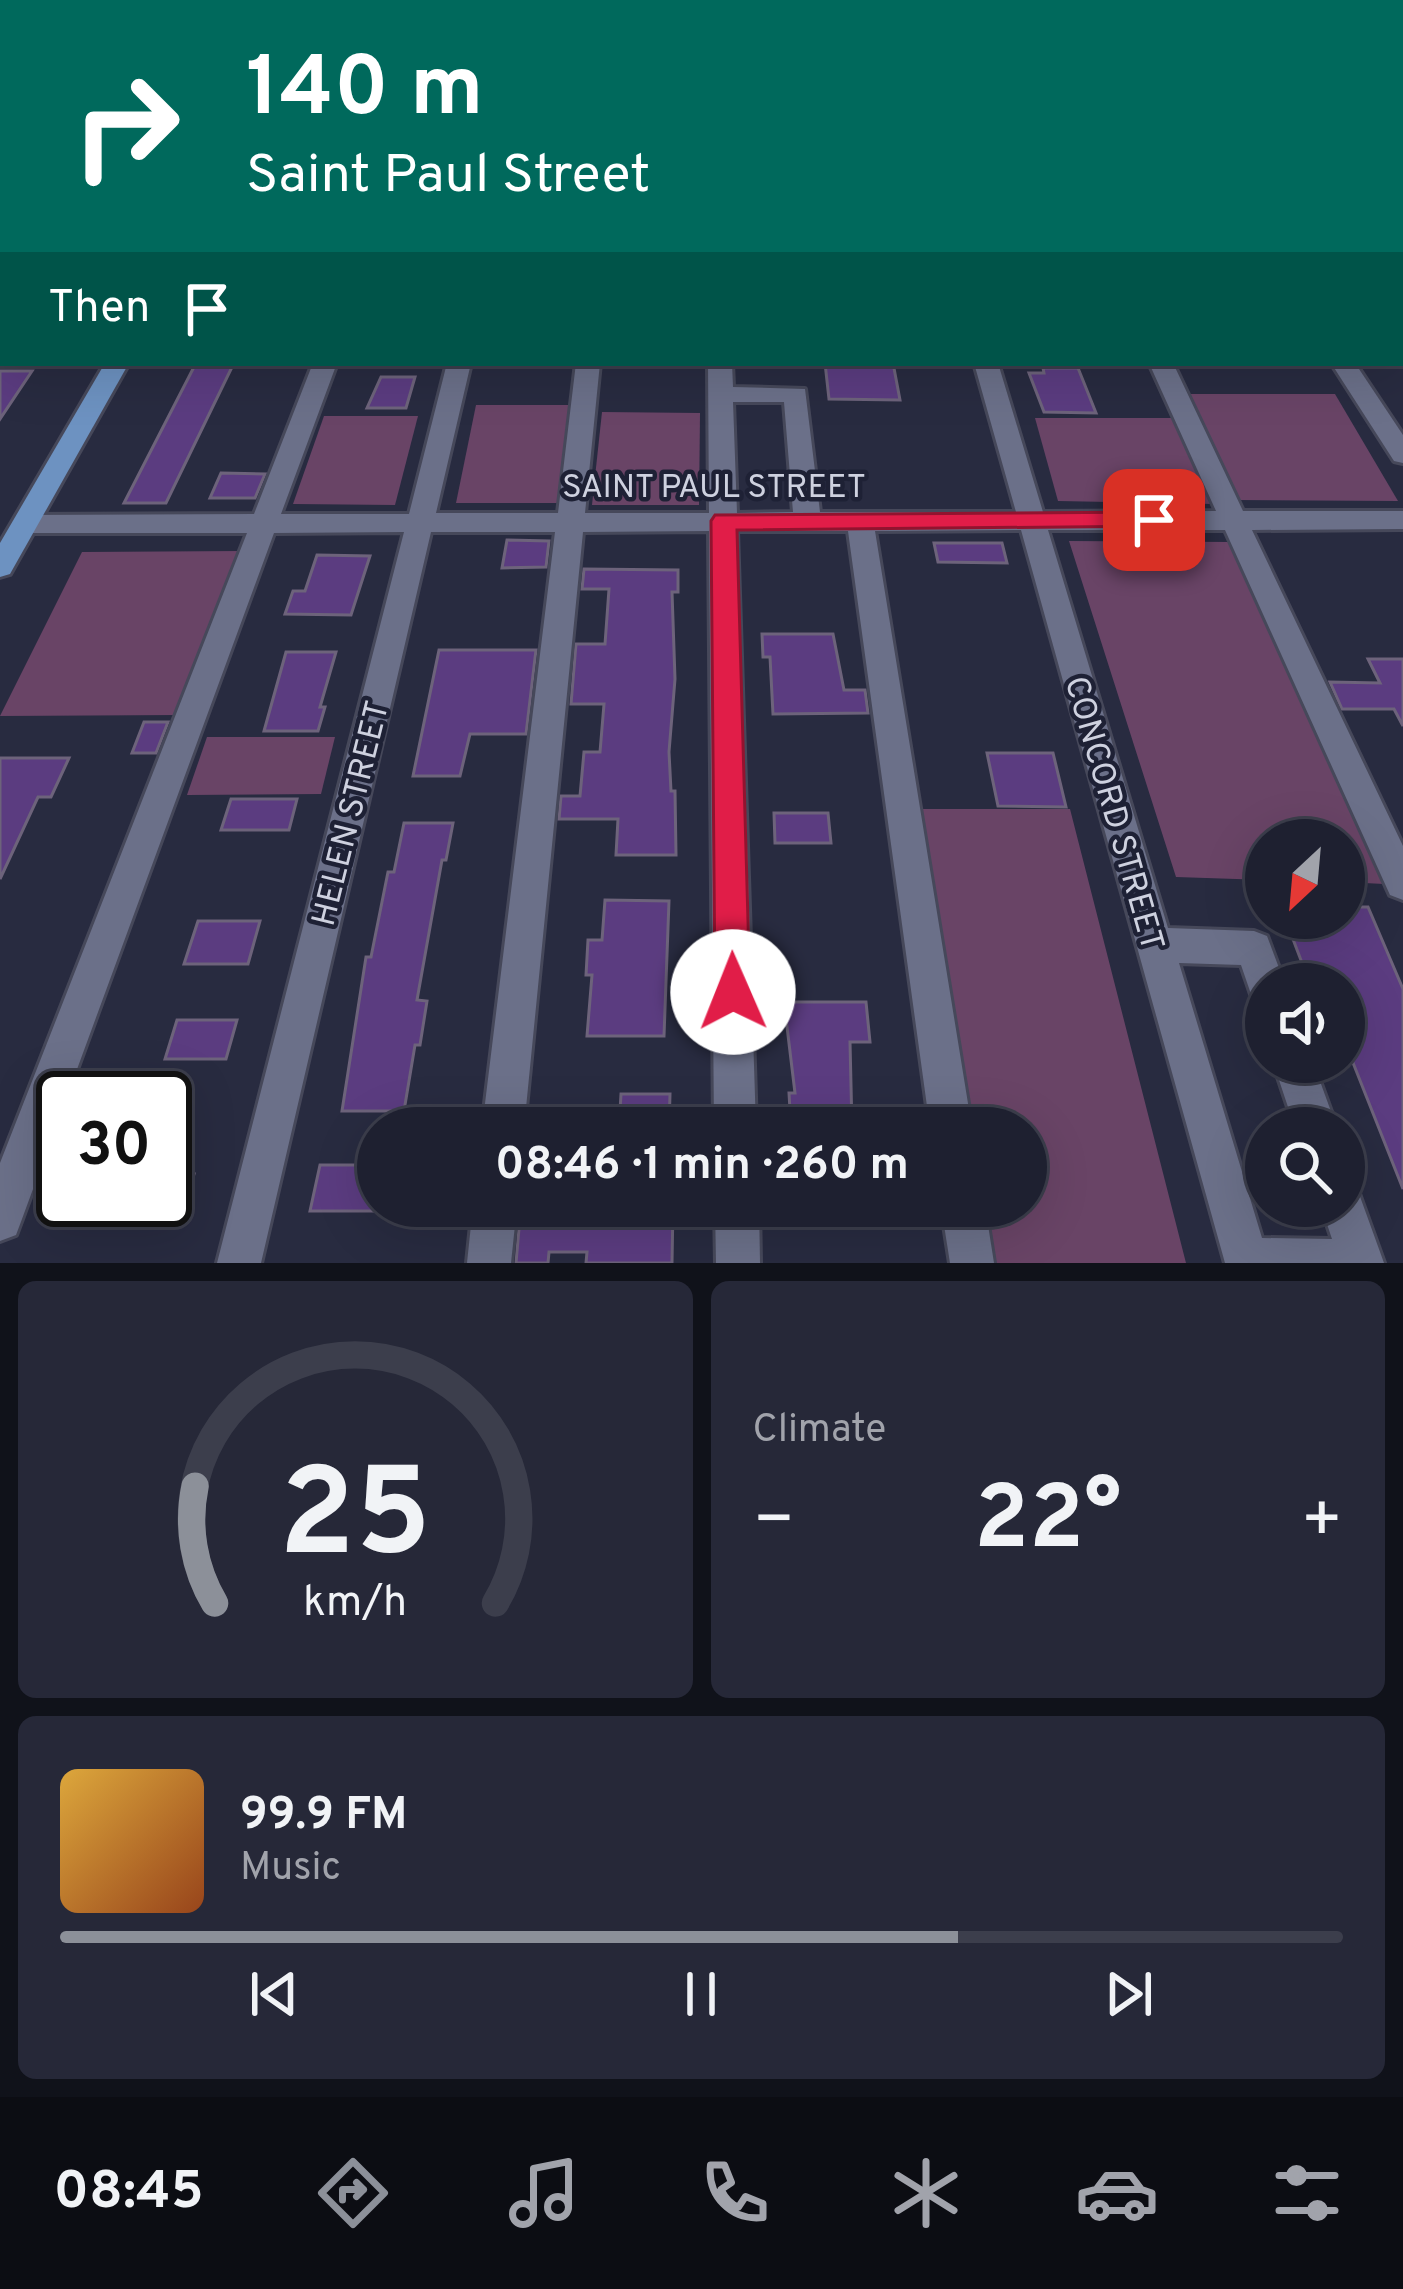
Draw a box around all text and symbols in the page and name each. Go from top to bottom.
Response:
text: 140 m [246,39,483,145]
icon: right [48,48,204,204]
text: Saint Paul Street [246,143,650,212]
icon: arrive [174,276,240,342]
text: Then [48,281,150,338]
street label: SAINT PAUL STREET [562,468,866,510]
pin [1103,469,1205,571]
icon: arrive [1121,487,1187,553]
street label: CONCORD STREET [1053,672,1171,956]
street label: HELEN STREET [305,697,401,931]
north arrow [1245,819,1365,939]
map controls [1245,819,1365,1227]
position arrow [670,929,796,1055]
button: sound [1245,963,1365,1083]
speed limit sign: 30 [36,1071,192,1227]
button: search [1245,1107,1365,1227]
text: 08:46 · 1 min · 260 m [495,1138,909,1195]
text: Climate [753,1407,886,1456]
text: 25 [279,1442,432,1600]
text: 22° [974,1467,1122,1580]
text: − [753,1482,795,1565]
text: + [1300,1482,1343,1565]
text: km/h [303,1576,407,1630]
text: 99.9 FM [240,1788,407,1845]
text: Music [240,1845,341,1894]
icon: previous [241,1961,307,2027]
icon: pause [668,1961,734,2027]
icon: next [1096,1961,1162,2027]
icon: directions [311,2151,395,2235]
icon: music [502,2151,586,2235]
icon: phone [693,2151,777,2235]
icon: climate [884,2151,968,2235]
icon: car [1075,2151,1159,2235]
icon: filters [1265,2151,1349,2235]
text: 08:45 [53,2159,204,2228]

